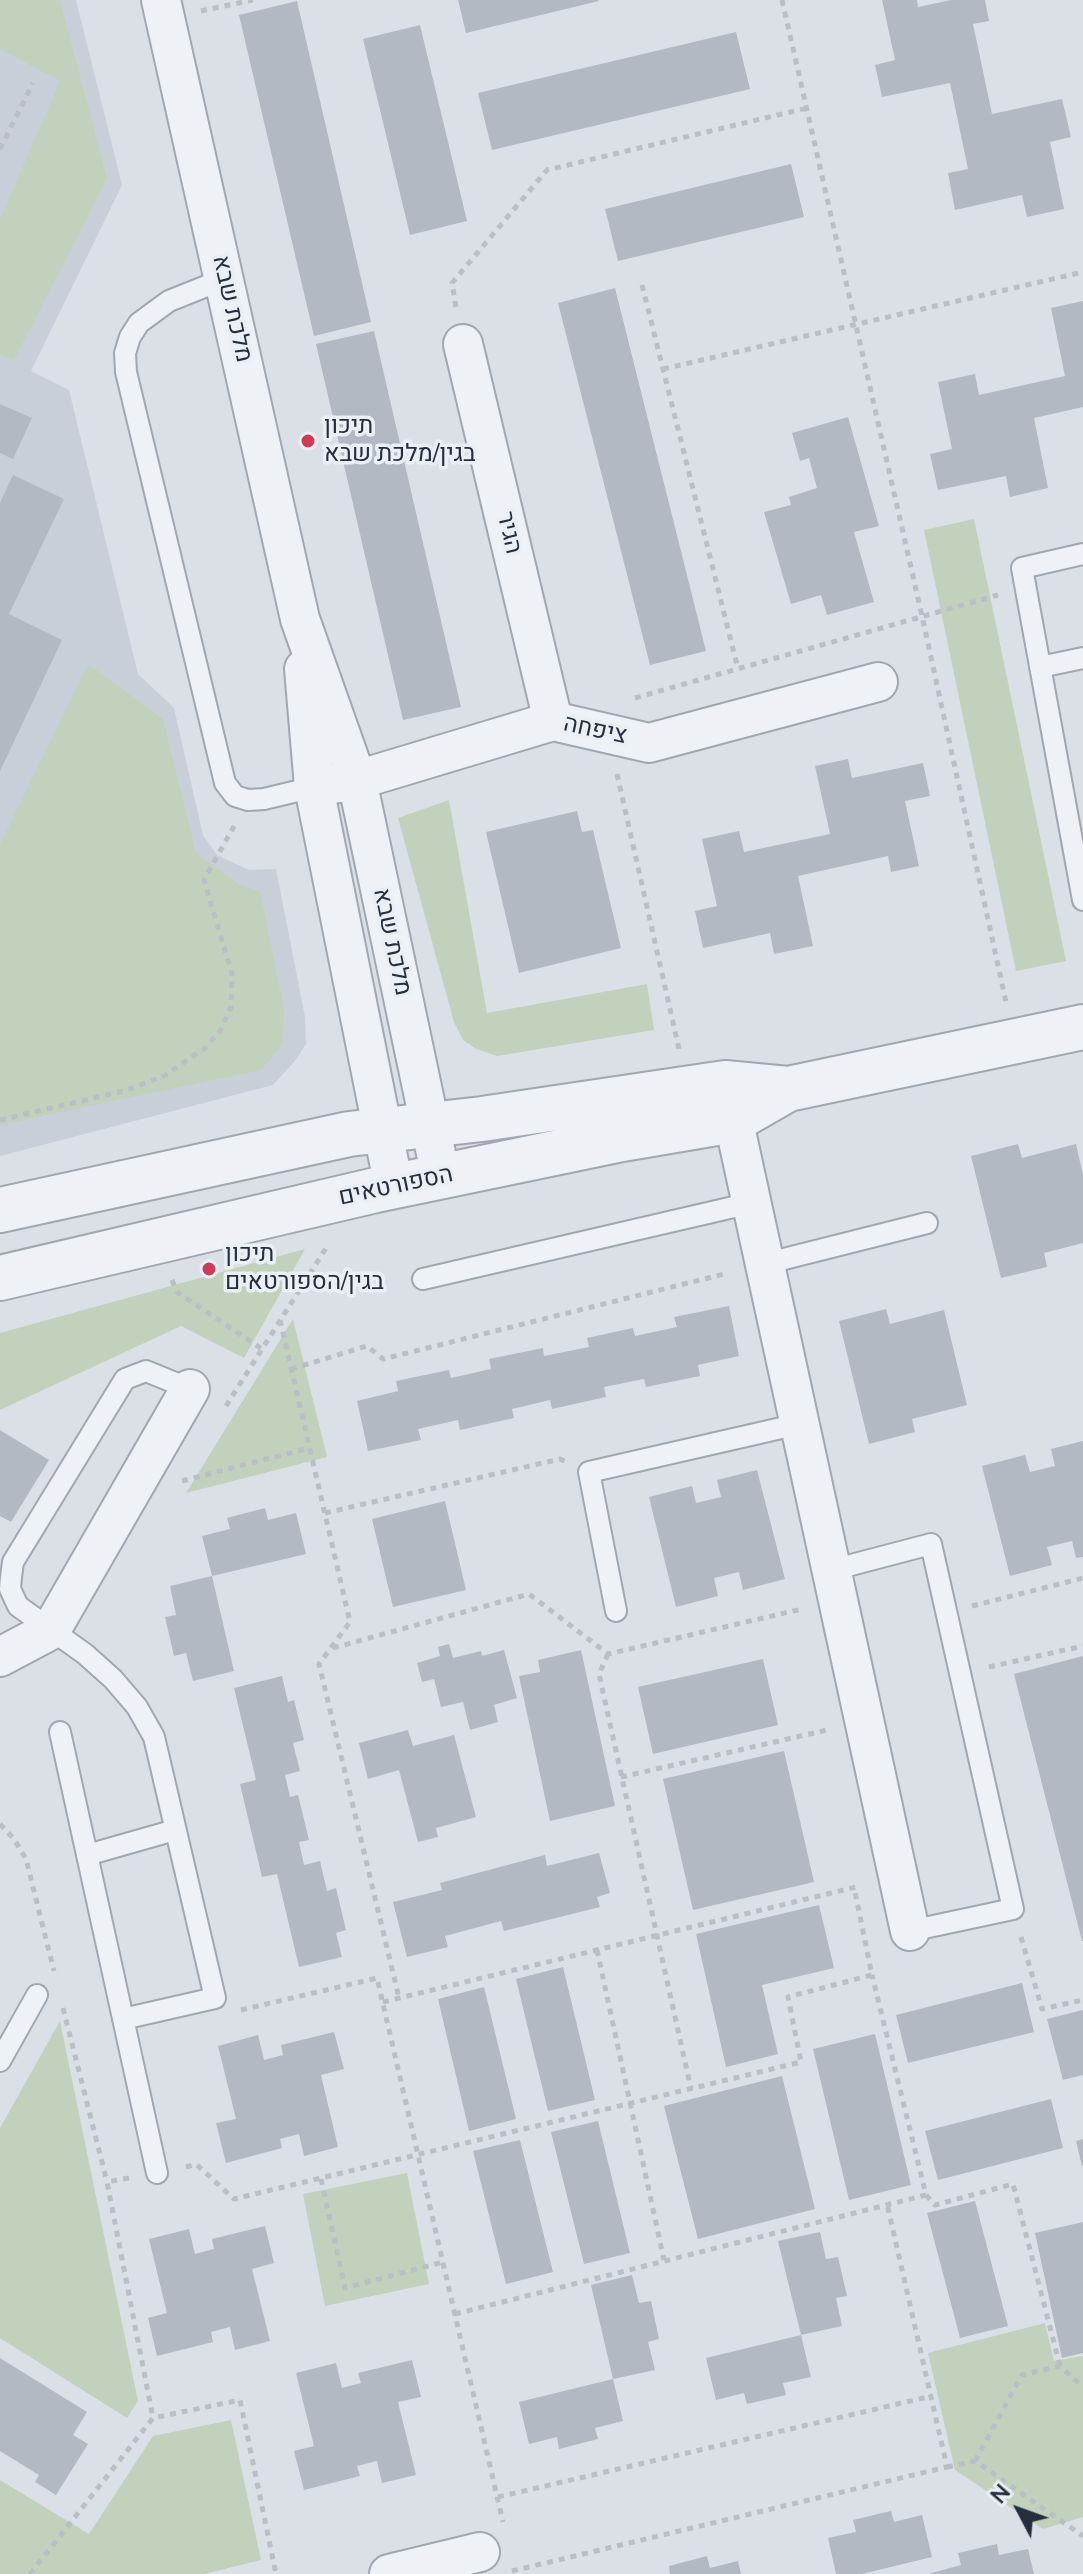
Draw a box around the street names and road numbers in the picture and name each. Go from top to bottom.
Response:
street label: מלכת שבא [205,253,257,365]
street label: הגיר [489,509,527,557]
street label: ציפחה [561,710,629,752]
street label: מלכת שבא [366,886,416,998]
street label: הספורטאים [336,1161,456,1213]

